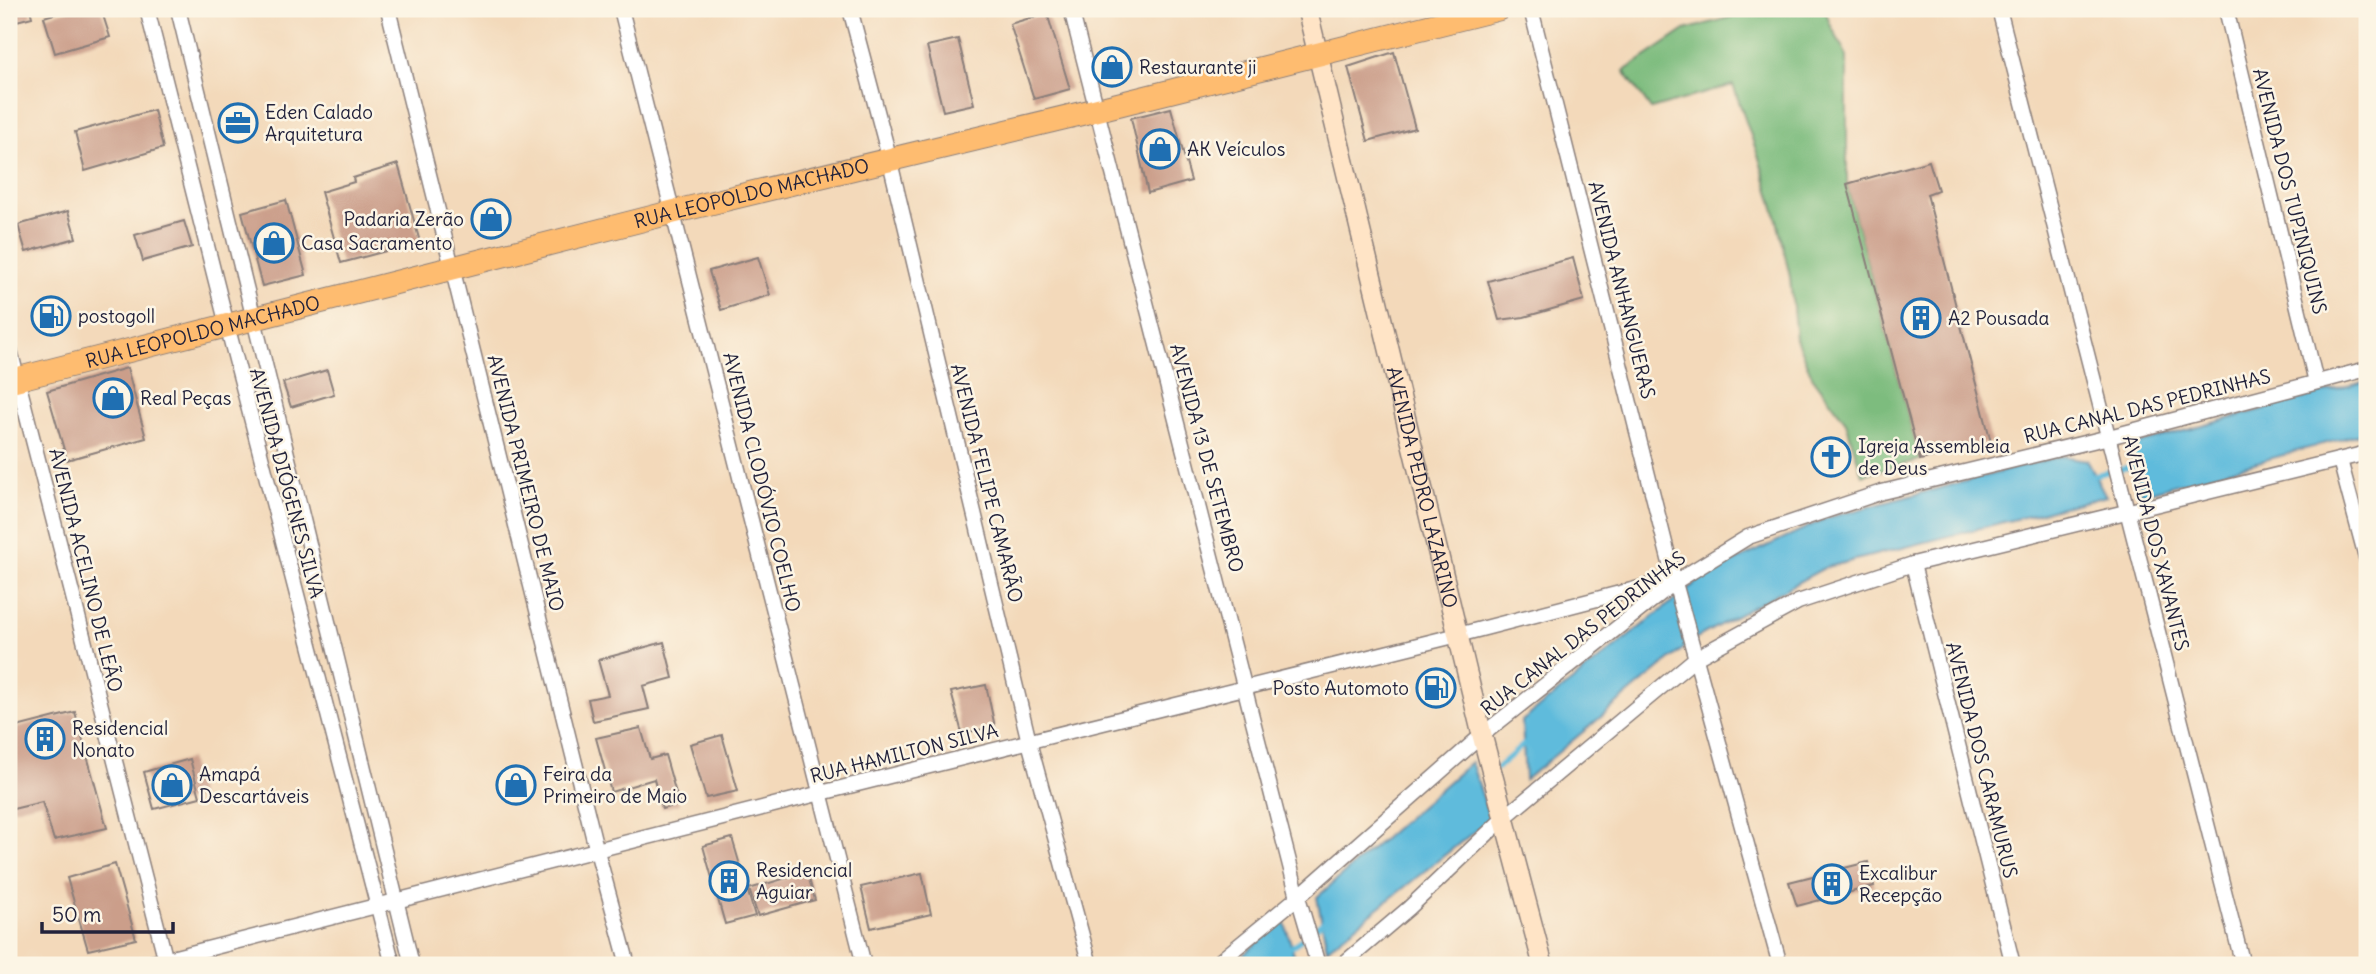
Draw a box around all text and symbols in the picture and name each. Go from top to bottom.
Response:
shop icon: Restaurante ji [1091,46,1133,88]
place label: Restaurante ji [1139,55,1257,79]
street label: AVENIDA DOS TUPINIQUINS [2248,66,2332,316]
place label: Eden Calado Arquitetura [265,100,373,146]
office icon: Eden Calado Arquitetura [217,102,259,144]
shop icon: AK Veículos [1139,128,1181,170]
place label: AK Veículos [1187,137,1285,161]
street label: RUA LEOPOLDO MACHADO [632,153,872,233]
street label: AVENIDA ANHANGUERAS [1583,179,1661,401]
shop icon: Padaria Zerão [470,198,512,240]
place label: Padaria Zerão [344,207,464,231]
shop icon: Casa Sacramento [253,222,295,264]
place label: Casa Sacramento [301,231,452,255]
street label: RUA LEOPOLDO MACHADO [83,290,323,373]
fuel station icon: postogoll [30,295,72,337]
building icon: A2 Pousada [1900,297,1942,339]
place label: postogoll [78,304,155,328]
place label: A2 Pousada [1948,306,2050,330]
street label: AVENIDA 13 DE SETEMBRO [1165,341,1249,575]
street label: AVENIDA CLODÓVIO COELHO [718,350,806,614]
street label: AVENIDA PRIMEIRO DE MAIO [482,352,570,614]
street label: AVENIDA FELIPE CAMARÃO [946,361,1029,605]
street label: AVENIDA PEDRO LAZARINO [1382,364,1463,610]
street label: RUA CANAL DAS PEDRINHAS [2021,364,2273,448]
street label: AVENIDA DIÓGENES SILVA [245,365,329,601]
shop icon: Real Peças [92,377,134,419]
place label: Real Peças [140,386,232,410]
street label: AVENIDA DOS XAVANTES [2118,433,2194,653]
place label: Igreja Assembleia de Deus [1858,434,2010,480]
church icon: Igreja Assembleia de Deus [1810,436,1852,478]
street label: AVENIDA ACELINO DE LEÃO [44,445,129,694]
street label: RUA CANAL DAS PEDRINHAS [1476,546,1690,720]
street label: AVENIDA DOS CARAMURUS [1941,639,2023,881]
fuel station icon: Posto Automoto [1415,667,1457,709]
place label: Posto Automoto [1272,676,1409,700]
place label: Residencial Nonato [72,716,168,762]
building icon: Residencial Nonato [24,718,66,760]
street label: RUA HAMILTON SILVA [808,718,1000,788]
place label: Amapá Descartáveis [199,762,309,808]
place label: Feira da Primeiro de Maio [543,762,687,808]
shop icon: Amapá Descartáveis [151,764,193,806]
shop icon: Feira da Primeiro de Maio [495,764,537,806]
place label: Residencial Aguiar [756,858,852,904]
building icon: Residencial Aguiar [708,860,750,902]
place label: Excalibur Recepção [1859,861,1942,907]
building icon: Excalibur Recepção [1811,863,1853,905]
scale bar [42,890,173,934]
text: 50 m [52,901,101,928]

